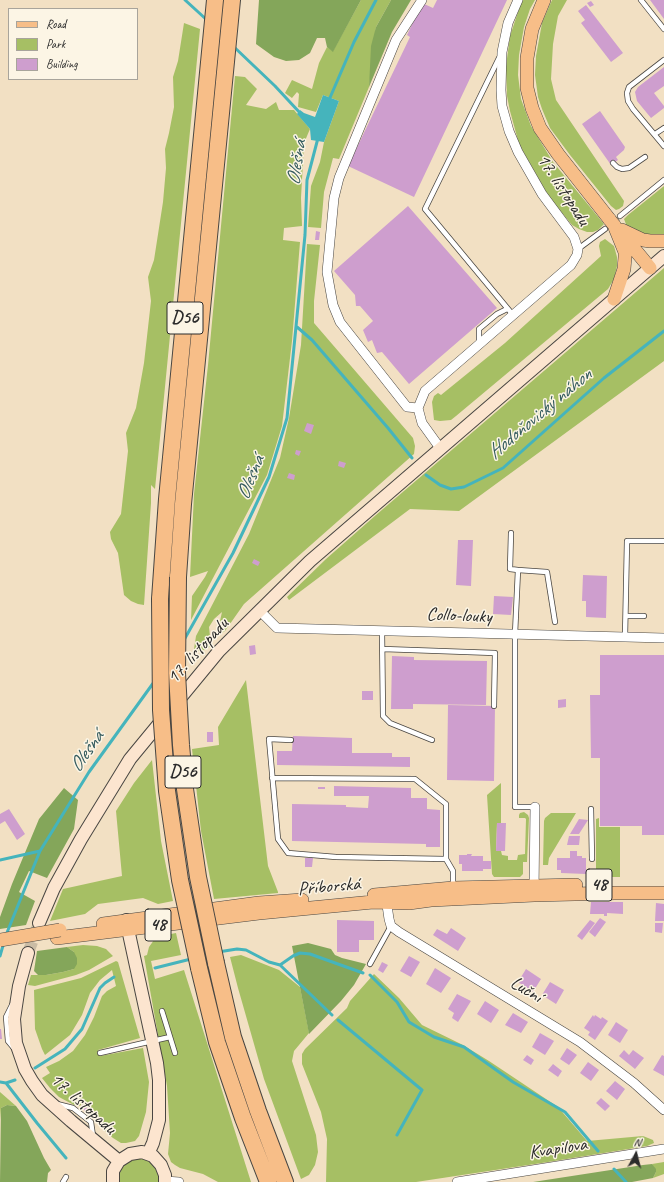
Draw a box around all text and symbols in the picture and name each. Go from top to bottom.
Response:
legend [8,8,138,80]
text: Road [46,16,66,32]
text: Park [46,36,65,52]
text: Building [46,56,78,72]
water label: Olešná [282,139,312,187]
street label: 17. listopadu [531,150,595,230]
road number: D56 [167,302,203,334]
water label: Hodoňovický náhon [483,363,597,465]
water label: Olešná [231,453,271,503]
street label: Collo-louky [426,603,492,629]
street label: 17. listopadu [162,613,234,689]
water label: Olešná [64,727,110,777]
road number: D56 [165,756,201,788]
road number: 48 [586,869,612,901]
street label: Příborská [297,873,361,901]
road number: 48 [145,909,171,941]
street label: Luční [506,972,546,1008]
street label: 17. listopadu [45,1068,121,1140]
street label: Kvapilova [527,1133,589,1165]
north arrow [616,1134,656,1174]
text: N [633,1135,642,1149]

